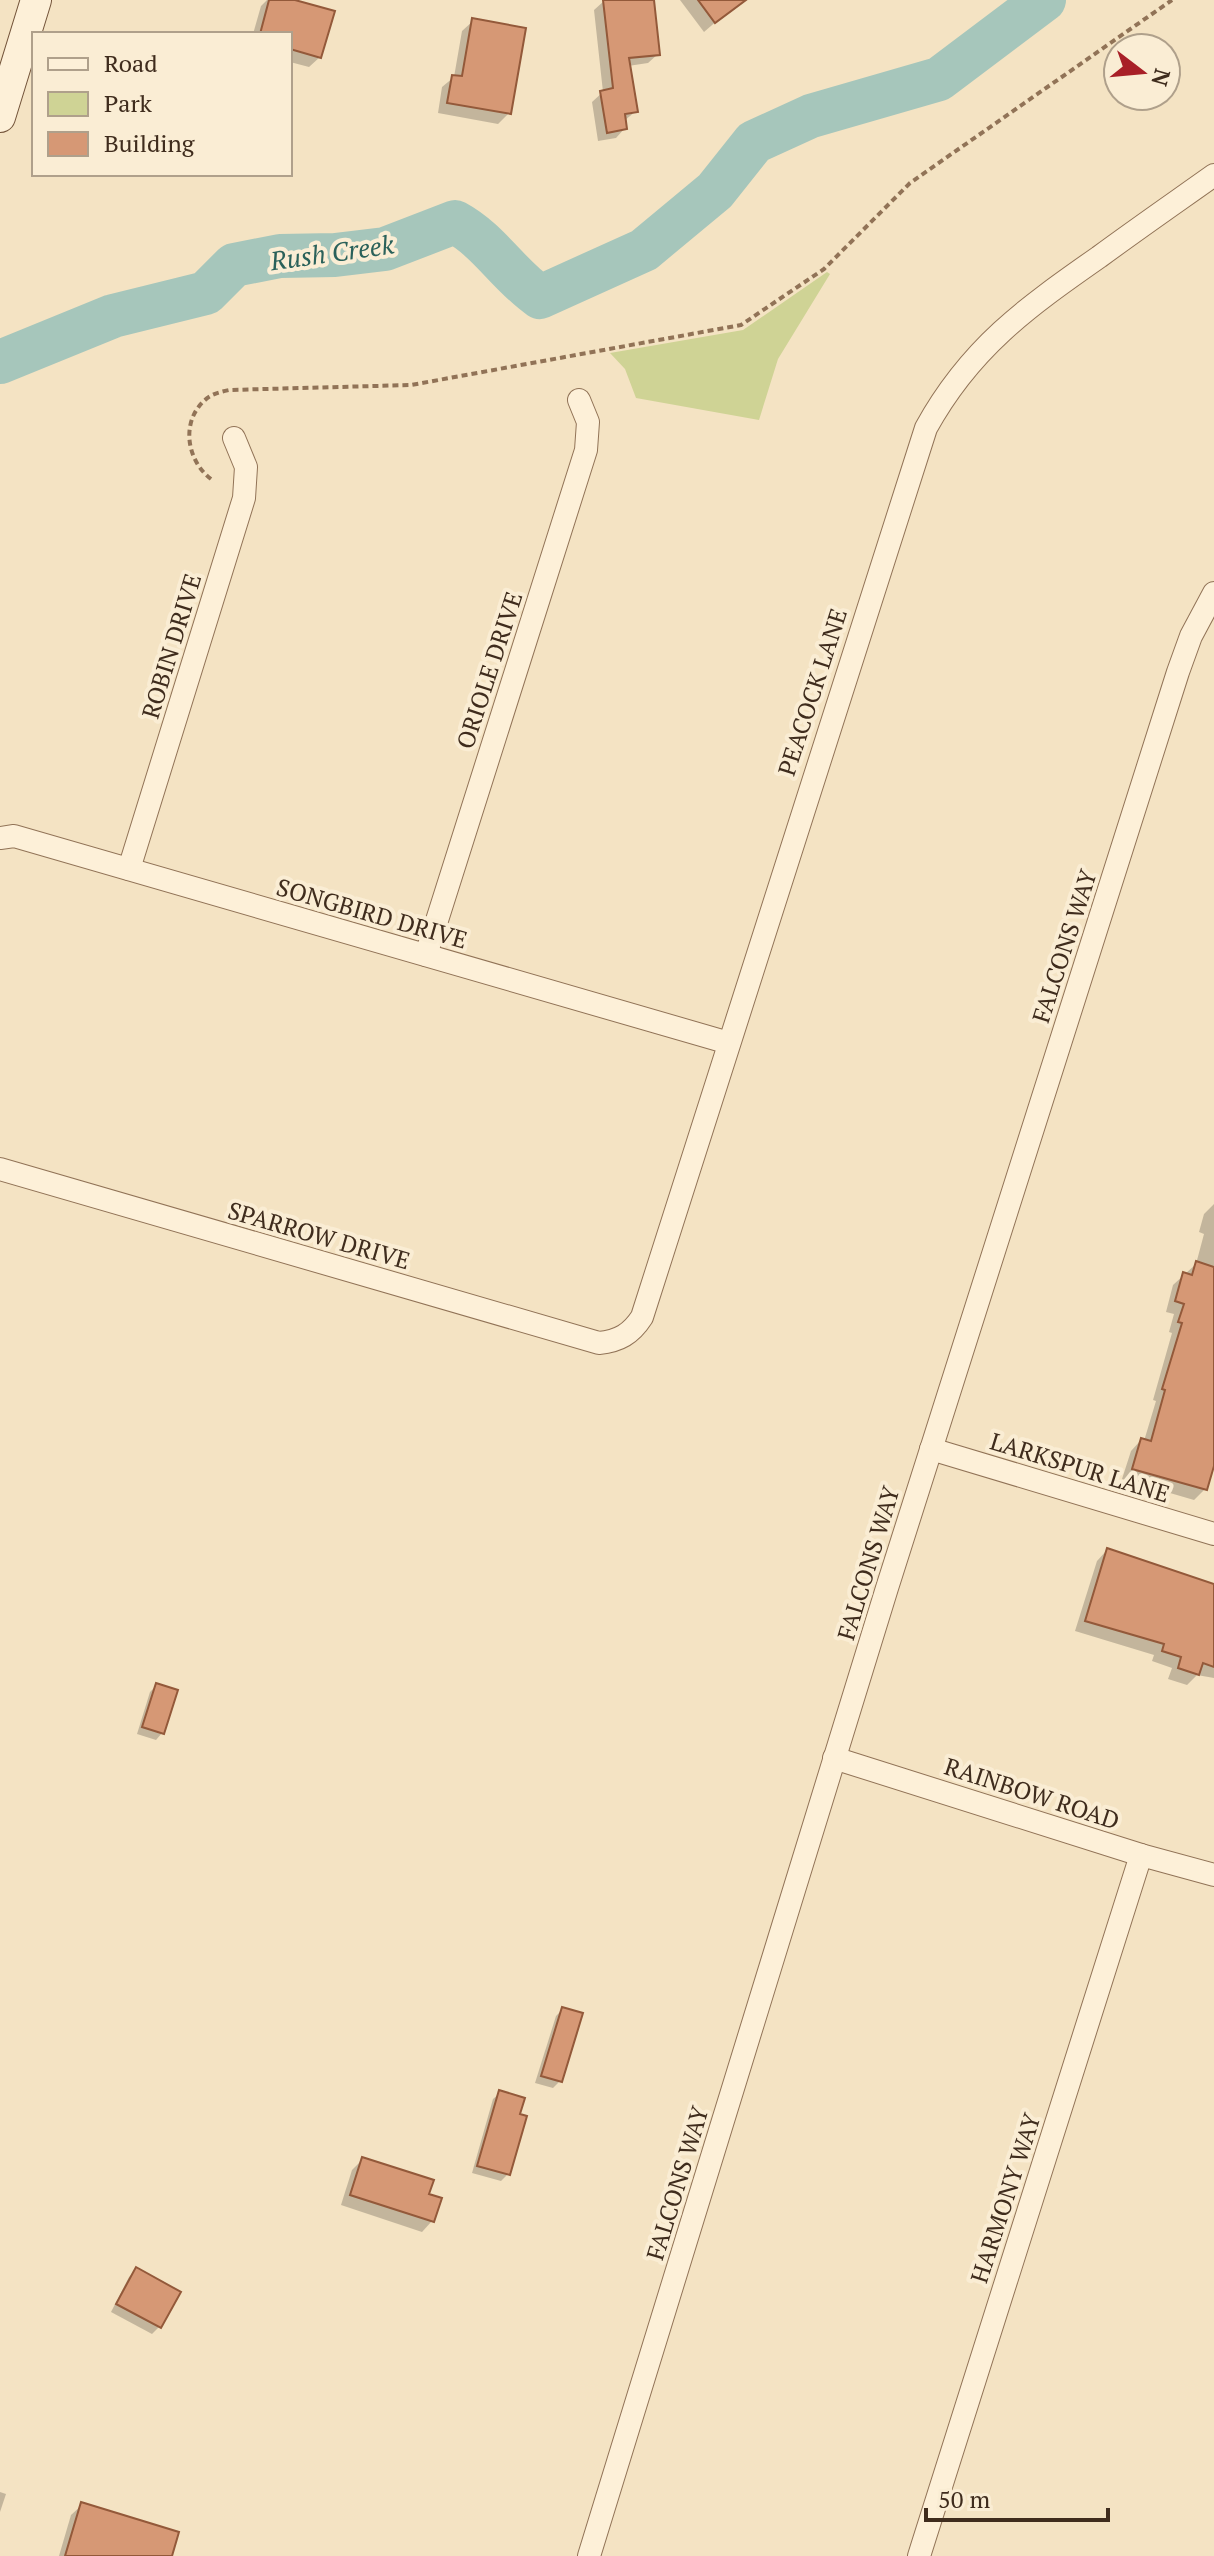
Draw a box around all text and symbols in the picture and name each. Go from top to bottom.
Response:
legend [32,32,292,176]
north arrow [1102,32,1182,112]
text: Road [104,47,158,79]
text: N [1145,66,1178,90]
text: Park [104,87,153,119]
text: Building [104,127,195,159]
water label: Rush Creek [267,226,396,278]
street label: ROBIN DRIVE [134,570,208,722]
street label: ORIOLE DRIVE [449,587,529,753]
street label: PEACOCK LANE [770,604,854,780]
street label: FALCONS WAY [1024,865,1104,1027]
street label: SONGBIRD DRIVE [273,870,471,956]
street label: SPARROW DRIVE [224,1194,414,1276]
street label: LARKSPUR LANE [986,1425,1174,1509]
street label: FALCONS WAY [829,1482,907,1644]
street label: RAINBOW ROAD [940,1750,1124,1836]
street label: FALCONS WAY [638,2102,716,2264]
street label: HARMONY WAY [963,2109,1048,2287]
scale bar [926,2472,1108,2522]
text: 50 m [938,2483,990,2515]

